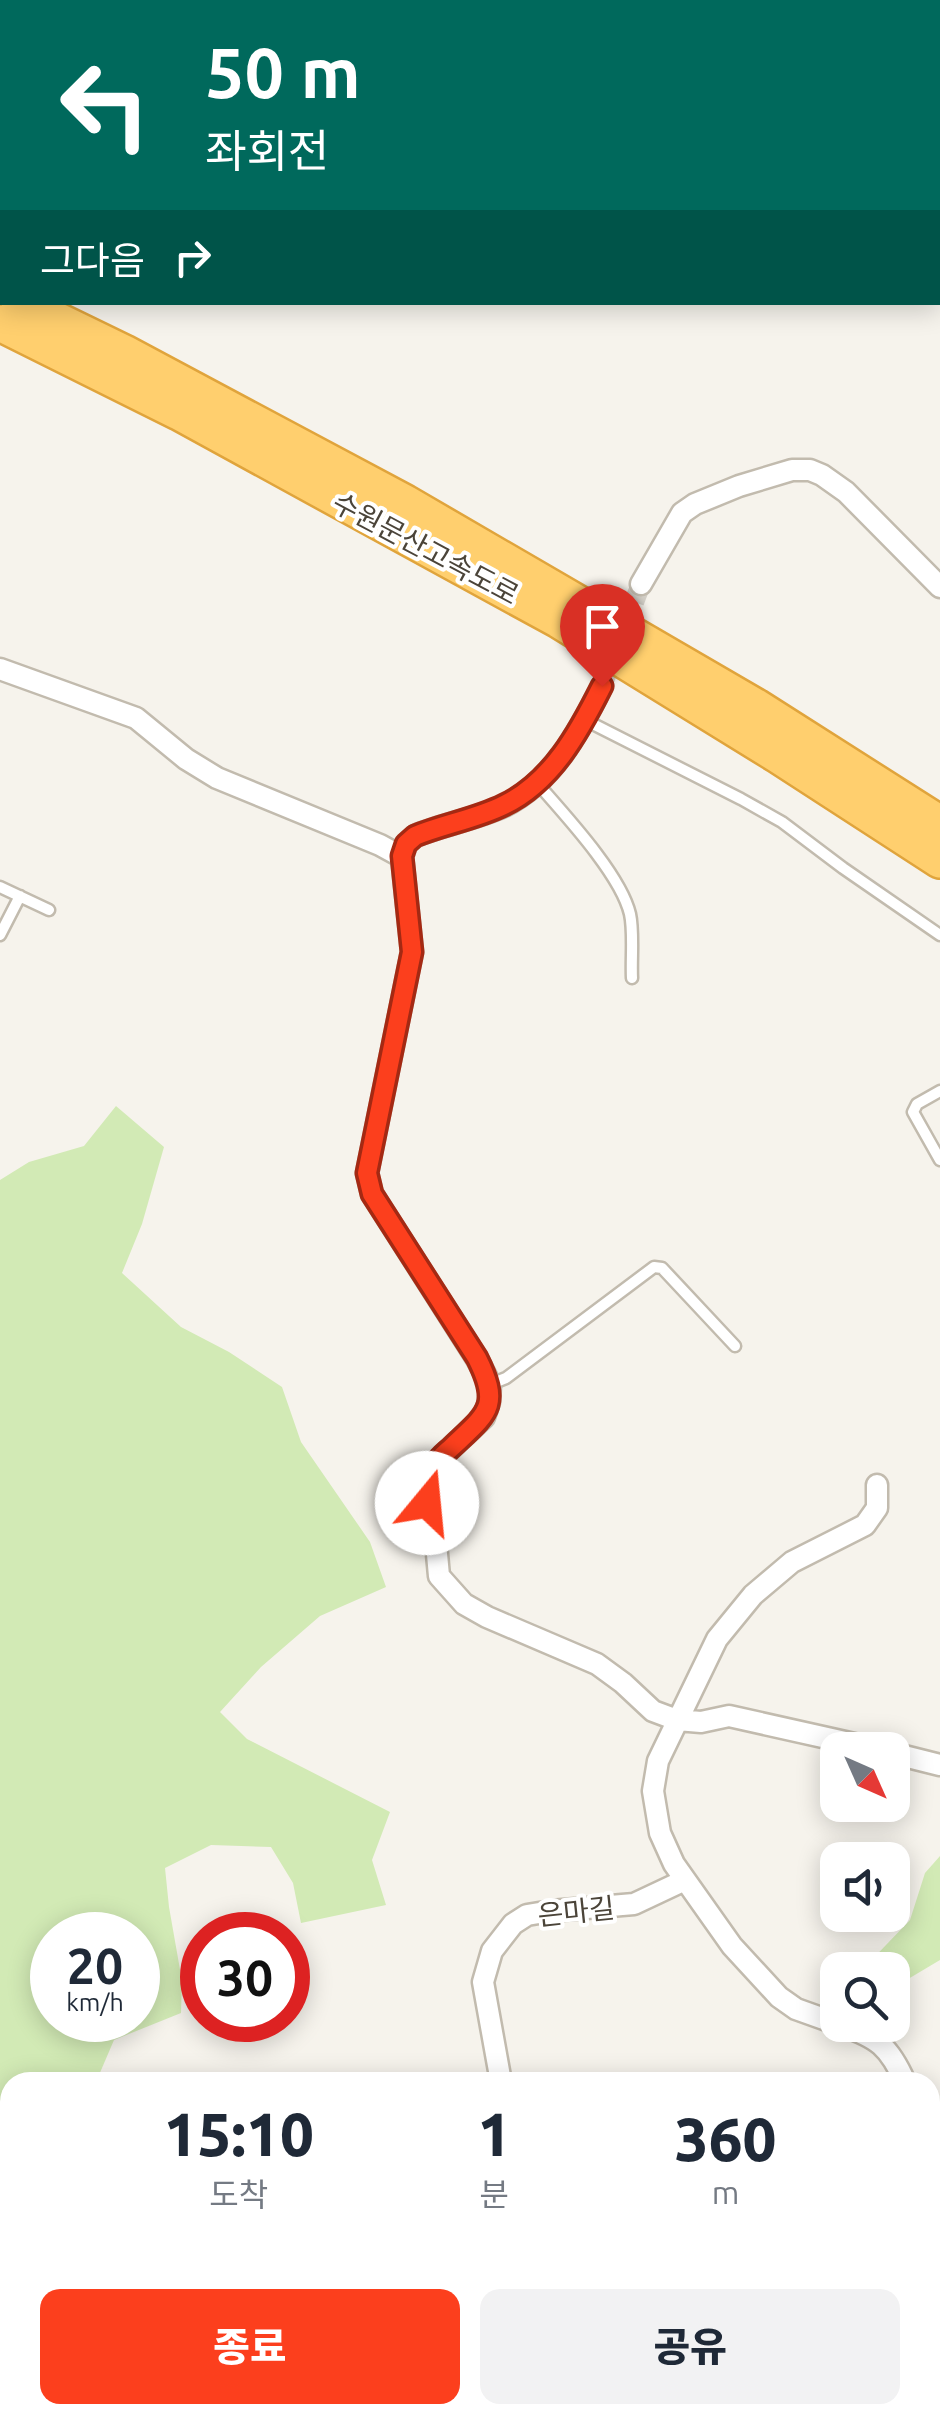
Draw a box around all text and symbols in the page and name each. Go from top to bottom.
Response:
text: 50 m [205,33,361,111]
icon: left [40,40,170,170]
text: 좌회전 [205,125,329,176]
icon: right [165,230,220,285]
text: 그다음 [40,239,145,281]
street label: 수원문산고속도로 [328,486,524,610]
pin [560,584,645,687]
icon: arrive [575,599,630,654]
position arrow [375,1451,479,1555]
north arrow [820,1732,910,1822]
map controls [820,1732,910,2042]
button: sound [820,1842,910,1932]
street label: 은마길 [536,1892,616,1930]
speed limit sign: 30 [180,1912,310,2042]
text: 20 [67,1937,123,1993]
button: search [820,1952,910,2042]
text: km/h [66,1988,124,2016]
text: 15:10 [164,2100,314,2167]
text: 1 [477,2100,511,2167]
text: 360 [675,2105,776,2172]
text: m [712,2174,739,2210]
text: 도착 [209,2176,268,2212]
text: 분 [480,2176,509,2212]
button: 종료 [40,2289,460,2404]
button: 공유 [480,2289,900,2404]

